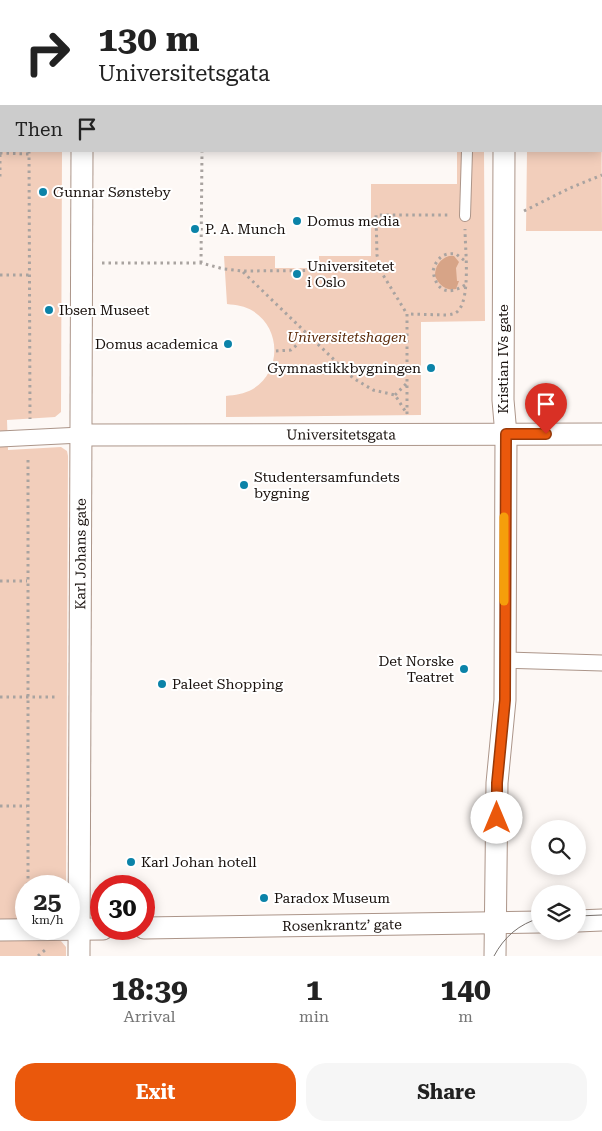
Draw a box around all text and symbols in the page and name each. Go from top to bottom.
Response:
text: 130 m [98,19,199,60]
icon: right [15,20,80,85]
text: Universitetsgata [98,61,270,86]
icon: arrive [73,115,101,143]
text: Then [15,118,63,141]
place label: Gunnar Sønsteby [53,184,172,200]
marker: Gunnar Sønsteby [37,186,49,198]
place label: Domus media [307,213,400,229]
marker: Domus media [291,215,303,227]
place label: P. A. Munch [205,221,285,237]
marker: P. A. Munch [189,223,201,235]
place label: Universitetet i Oslo [307,258,395,290]
marker: Universitetet i Oslo [291,268,303,280]
place label: Ibsen Museet [59,302,149,318]
marker: Ibsen Museet [43,304,55,316]
street label: Kristian IVs gate [495,304,511,414]
park label: Universitetshagen [287,329,407,345]
place label: Domus academica [95,336,218,352]
marker: Domus academica [222,338,234,350]
place label: Gymnastikkbygningen [267,360,421,376]
marker: Gymnastikkbygningen [425,362,437,374]
pin [525,383,567,434]
icon: arrive [532,390,560,418]
street label: Universitetsgata [286,426,396,443]
place label: Studentersamfundets bygning [254,469,400,501]
marker: Studentersamfundets bygning [238,479,250,491]
street label: Karl Johans gate [72,498,89,610]
place label: Det Norske Teatret [378,653,454,685]
marker: Det Norske Teatret [458,663,470,675]
place label: Paleet Shopping [172,676,283,692]
marker: Paleet Shopping [156,678,168,690]
position arrow [470,791,522,843]
map controls [531,820,586,940]
button: search [531,820,586,875]
place label: Karl Johan hotell [141,854,257,870]
marker: Karl Johan hotell [125,856,137,868]
speed limit sign: 30 [90,875,155,940]
button: layers [531,885,586,940]
text: 25 [33,887,62,916]
place label: Paradox Museum [274,890,390,906]
marker: Paradox Museum [258,892,270,904]
text: km/h [31,913,64,927]
street label: Rosenkrantz’ gate [282,916,402,934]
text: 18:39 [111,972,188,1007]
text: 1 [306,972,322,1007]
text: 140 [440,972,491,1007]
text: Arrival [124,1007,176,1026]
text: min [299,1007,329,1026]
text: m [458,1007,473,1026]
button: Exit [15,1063,296,1121]
button: Share [306,1063,587,1121]

